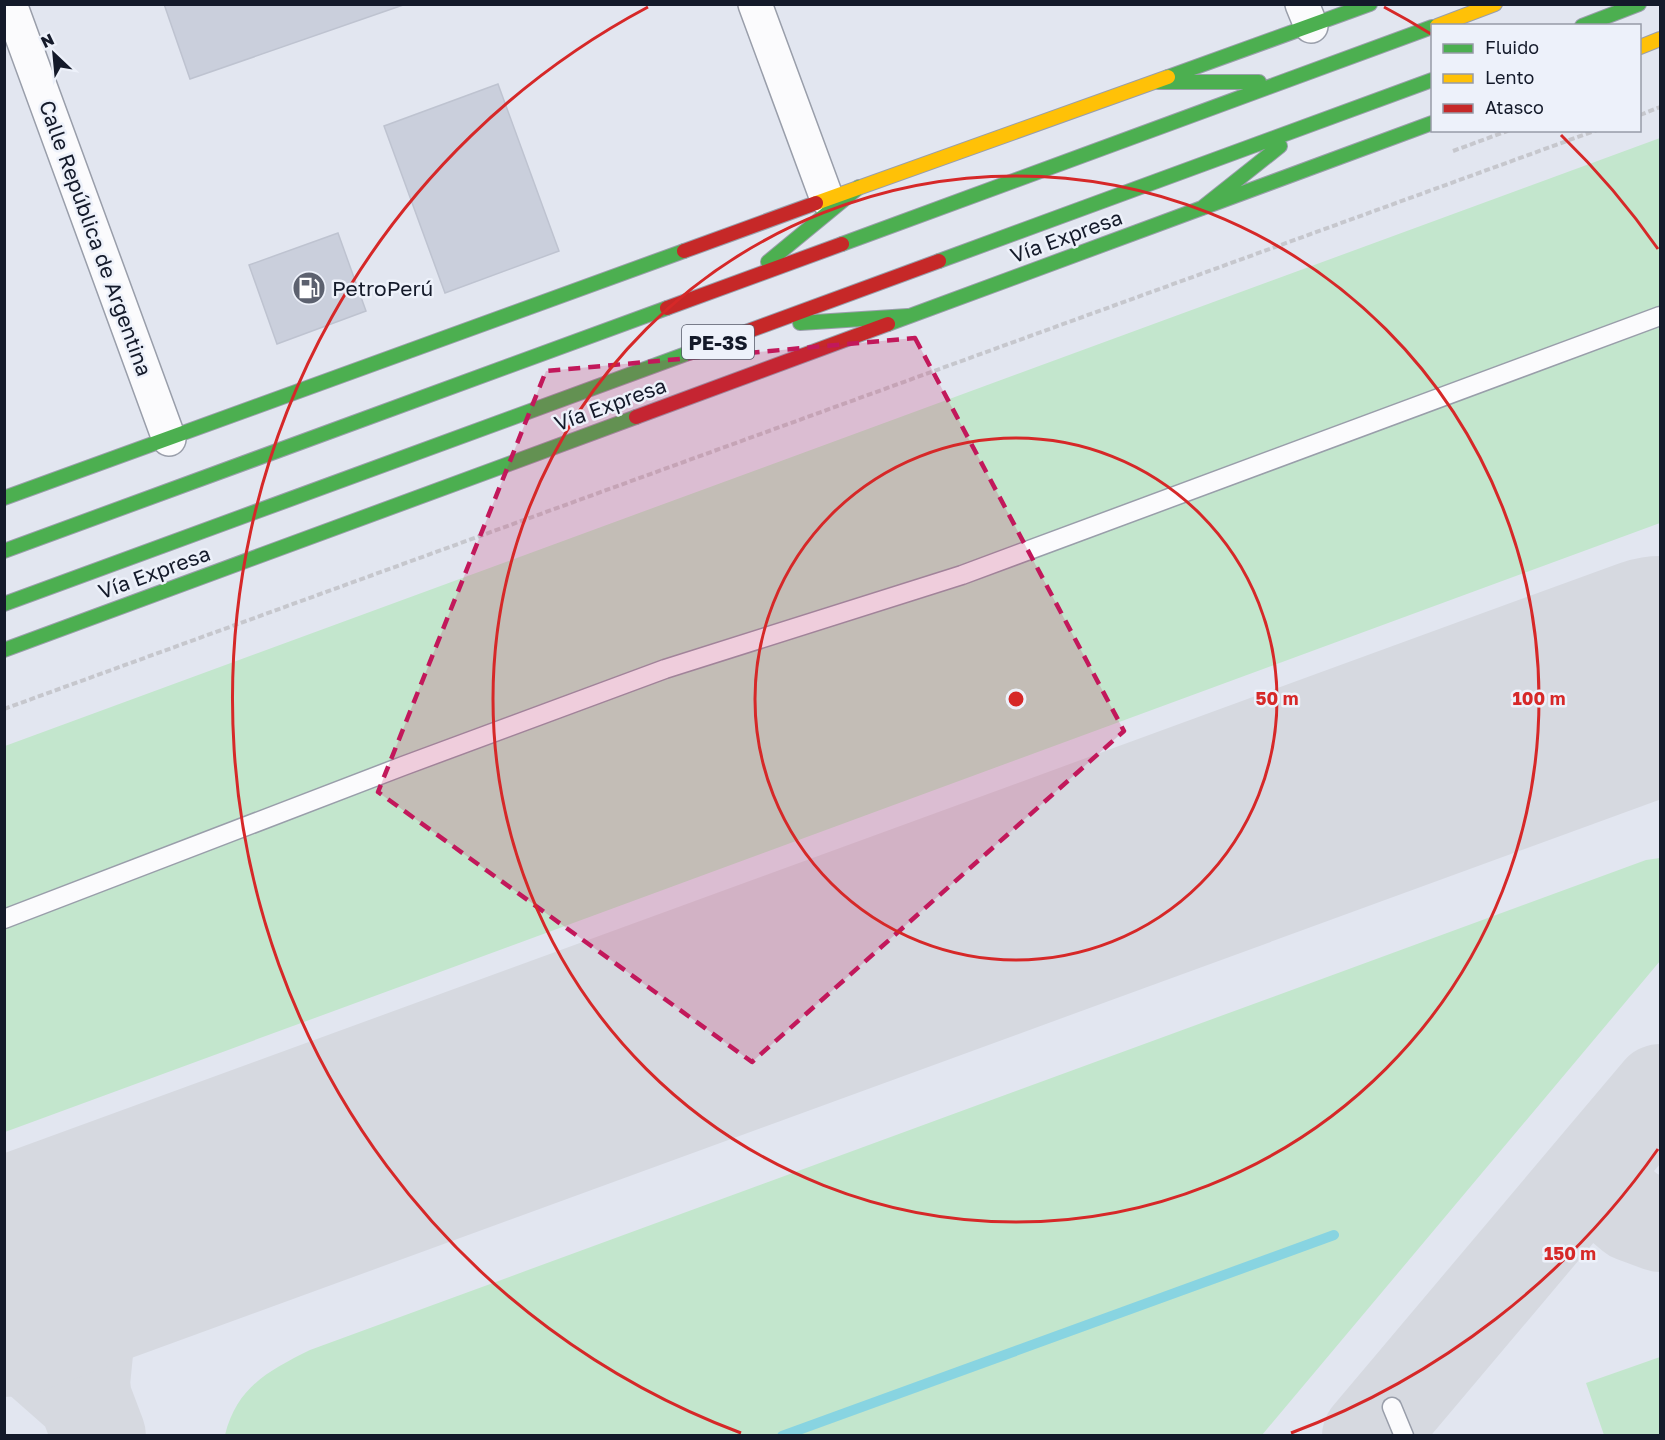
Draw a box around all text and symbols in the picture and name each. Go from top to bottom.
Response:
north arrow [24,24,84,84]
legend [1431,24,1641,132]
text: N [38,29,57,52]
text: Fluido [1485,36,1539,58]
text: Lento [1485,66,1534,88]
text: Atasco [1485,96,1544,118]
street label: Calle República de Argentina [34,97,158,379]
street label: Vía Expresa [1006,204,1126,268]
fuel station icon: PetroPerú [291,270,327,306]
place label: PetroPerú [332,275,433,301]
road number: PE-3S [682,325,754,359]
street label: Vía Expresa [550,372,670,436]
street label: Vía Expresa [94,540,214,604]
text: 50 m [1256,687,1298,709]
text: 100 m [1513,687,1565,709]
centre of rings [1006,689,1026,709]
text: 150 m [1544,1242,1596,1264]

